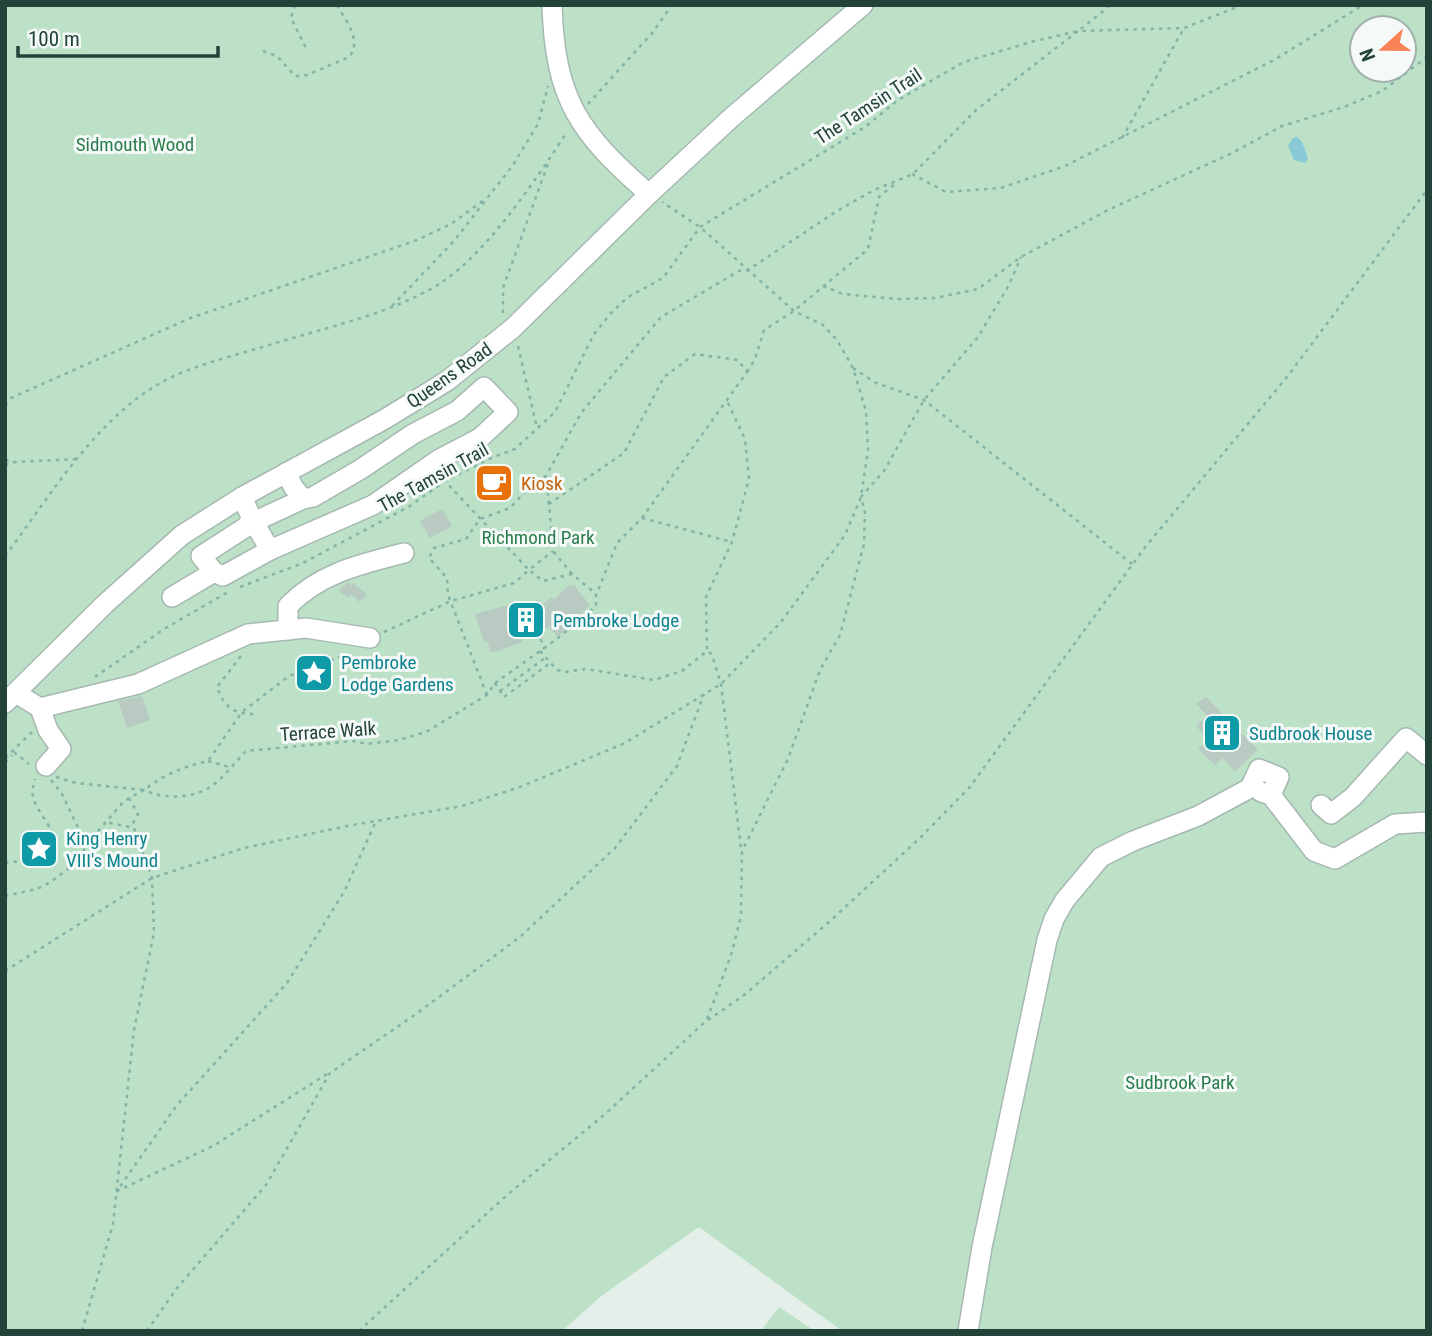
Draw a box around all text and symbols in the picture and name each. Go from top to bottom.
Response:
scale bar [18,14,217,58]
north arrow [1348,14,1418,84]
text: 100 m [28,27,80,51]
text: N [1355,45,1380,64]
street label: The Tamsin Trail [810,63,926,150]
park label: Sidmouth Wood [76,133,194,156]
street label: Queens Road [402,338,496,413]
street label: The Tamsin Trail [374,438,493,517]
cafe icon: Kiosk [473,462,515,504]
place label: Kiosk [521,472,563,495]
park label: Richmond Park [481,526,595,549]
building icon: Pembroke Lodge [505,599,547,641]
place label: Pembroke Lodge [553,609,679,632]
place label: Pembroke Lodge Gardens [341,651,454,696]
place icon: Pembroke Lodge Gardens [293,652,335,694]
building icon: Sudbrook House [1201,712,1243,754]
street label: Terrace Walk [279,717,377,746]
place label: Sudbrook House [1249,722,1373,745]
place label: King Henry VIII's Mound [66,827,158,872]
place icon: King Henry VIII's Mound [18,828,60,870]
park label: Sudbrook Park [1125,1071,1235,1094]

